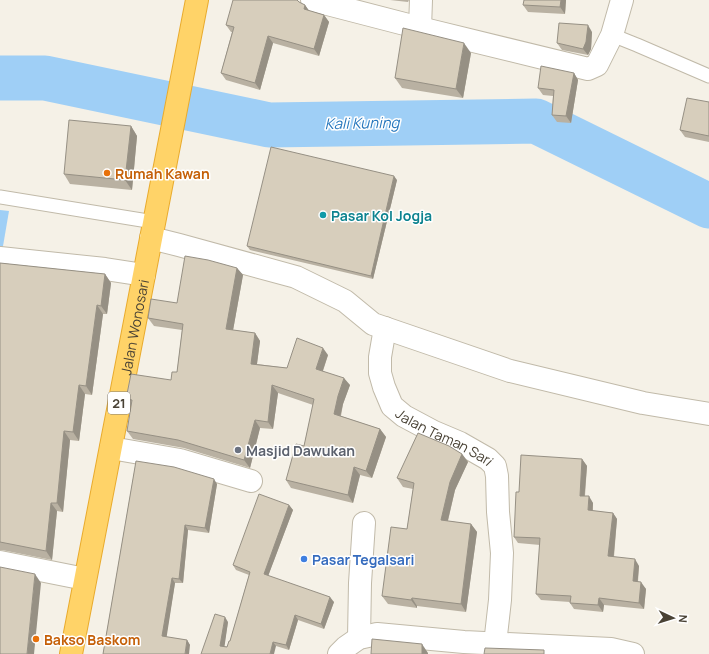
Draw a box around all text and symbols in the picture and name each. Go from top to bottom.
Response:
water label: Kali Kuning [324,112,401,134]
place label: Rumah Kawan [115,164,210,183]
marker: Rumah Kawan [102,168,112,178]
place label: Pasar Kol Jogja [331,206,432,225]
marker: Pasar Kol Jogja [318,210,328,220]
street label: Jalan Wonosari [115,278,153,376]
road number: 21 [108,392,130,414]
street label: Jalan Taman Sari [392,404,498,469]
place label: Masjid Dawukan [246,441,355,460]
marker: Masjid Dawukan [233,445,243,455]
place label: Pasar Tegalsari [312,550,414,569]
marker: Pasar Tegalsari [299,554,309,564]
north arrow [653,598,693,638]
text: N [676,614,691,623]
place label: Bakso Baskom [44,630,140,649]
marker: Bakso Baskom [31,634,41,644]

